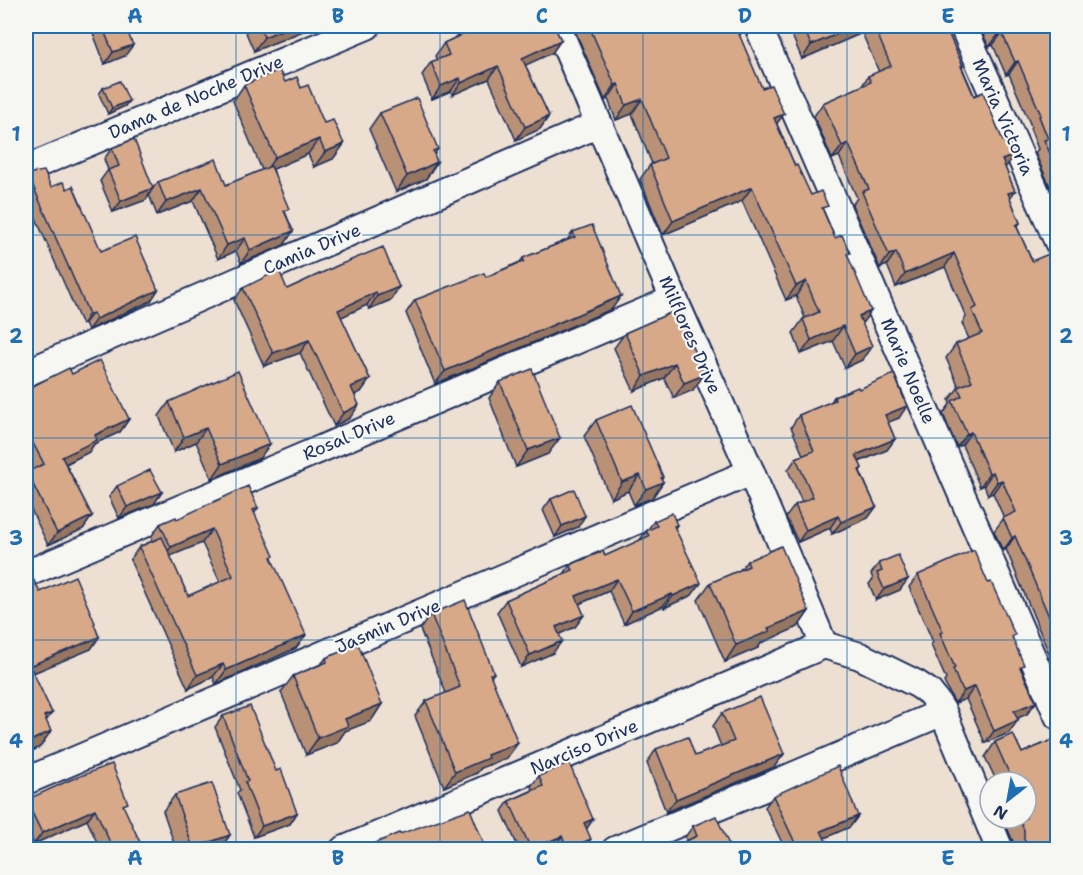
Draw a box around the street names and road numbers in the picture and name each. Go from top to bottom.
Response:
street label: Dama de Noche Drive [105,49,287,145]
street label: Maria Victoria [966,55,1040,179]
street label: Camia Drive [260,218,364,280]
street label: Milflores Drive [653,272,727,398]
street label: Marie Noelle [875,315,941,427]
street label: Rosal Drive [299,406,399,466]
street label: Jasmin Drive [332,593,444,659]
street label: Narciso Drive [526,713,642,781]

